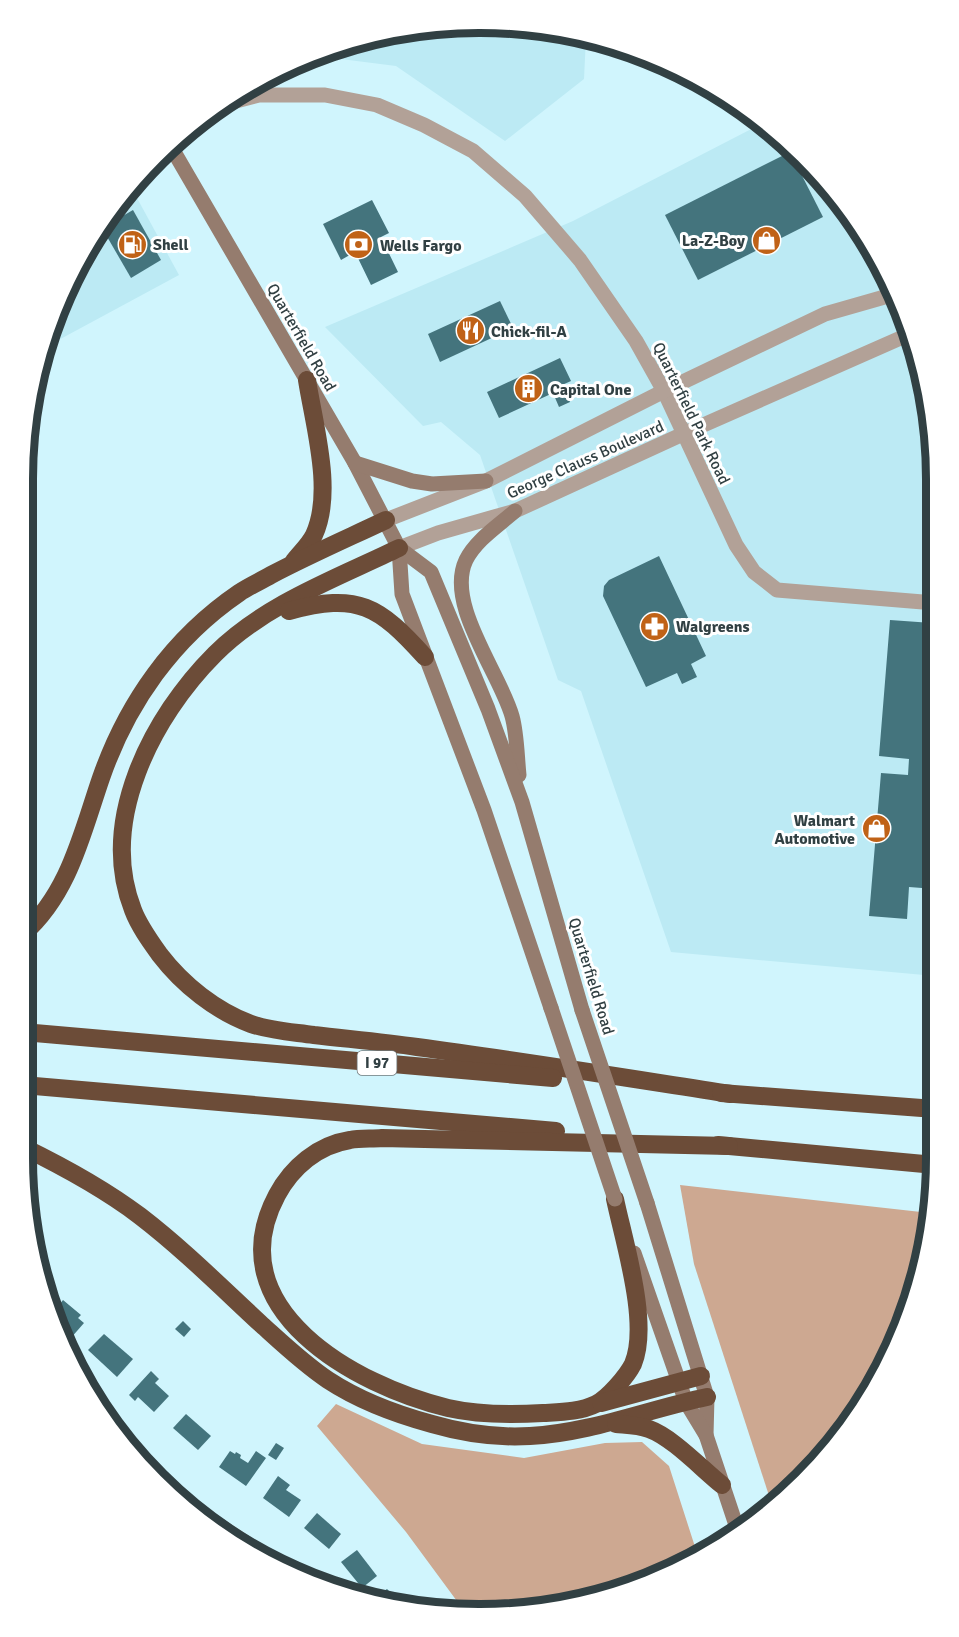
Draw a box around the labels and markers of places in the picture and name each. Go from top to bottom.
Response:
shop icon: La-Z-Boy [750,224,782,256]
fuel station icon: Shell [116,228,148,260]
bank icon: Wells Fargo [343,229,375,261]
place label: La-Z-Boy [682,231,745,251]
place label: Shell [153,235,188,255]
place label: Wells Fargo [380,236,462,256]
restaurant icon: Chick-fil-A [454,315,486,347]
place label: Chick-fil-A [491,322,567,342]
building icon: Capital One [513,373,545,405]
place label: Capital One [550,380,631,400]
pharmacy icon: Walgreens [639,610,671,642]
place label: Walgreens [676,617,750,637]
place label: Walmart Automotive [775,811,855,849]
shop icon: Walmart Automotive [860,813,892,845]

